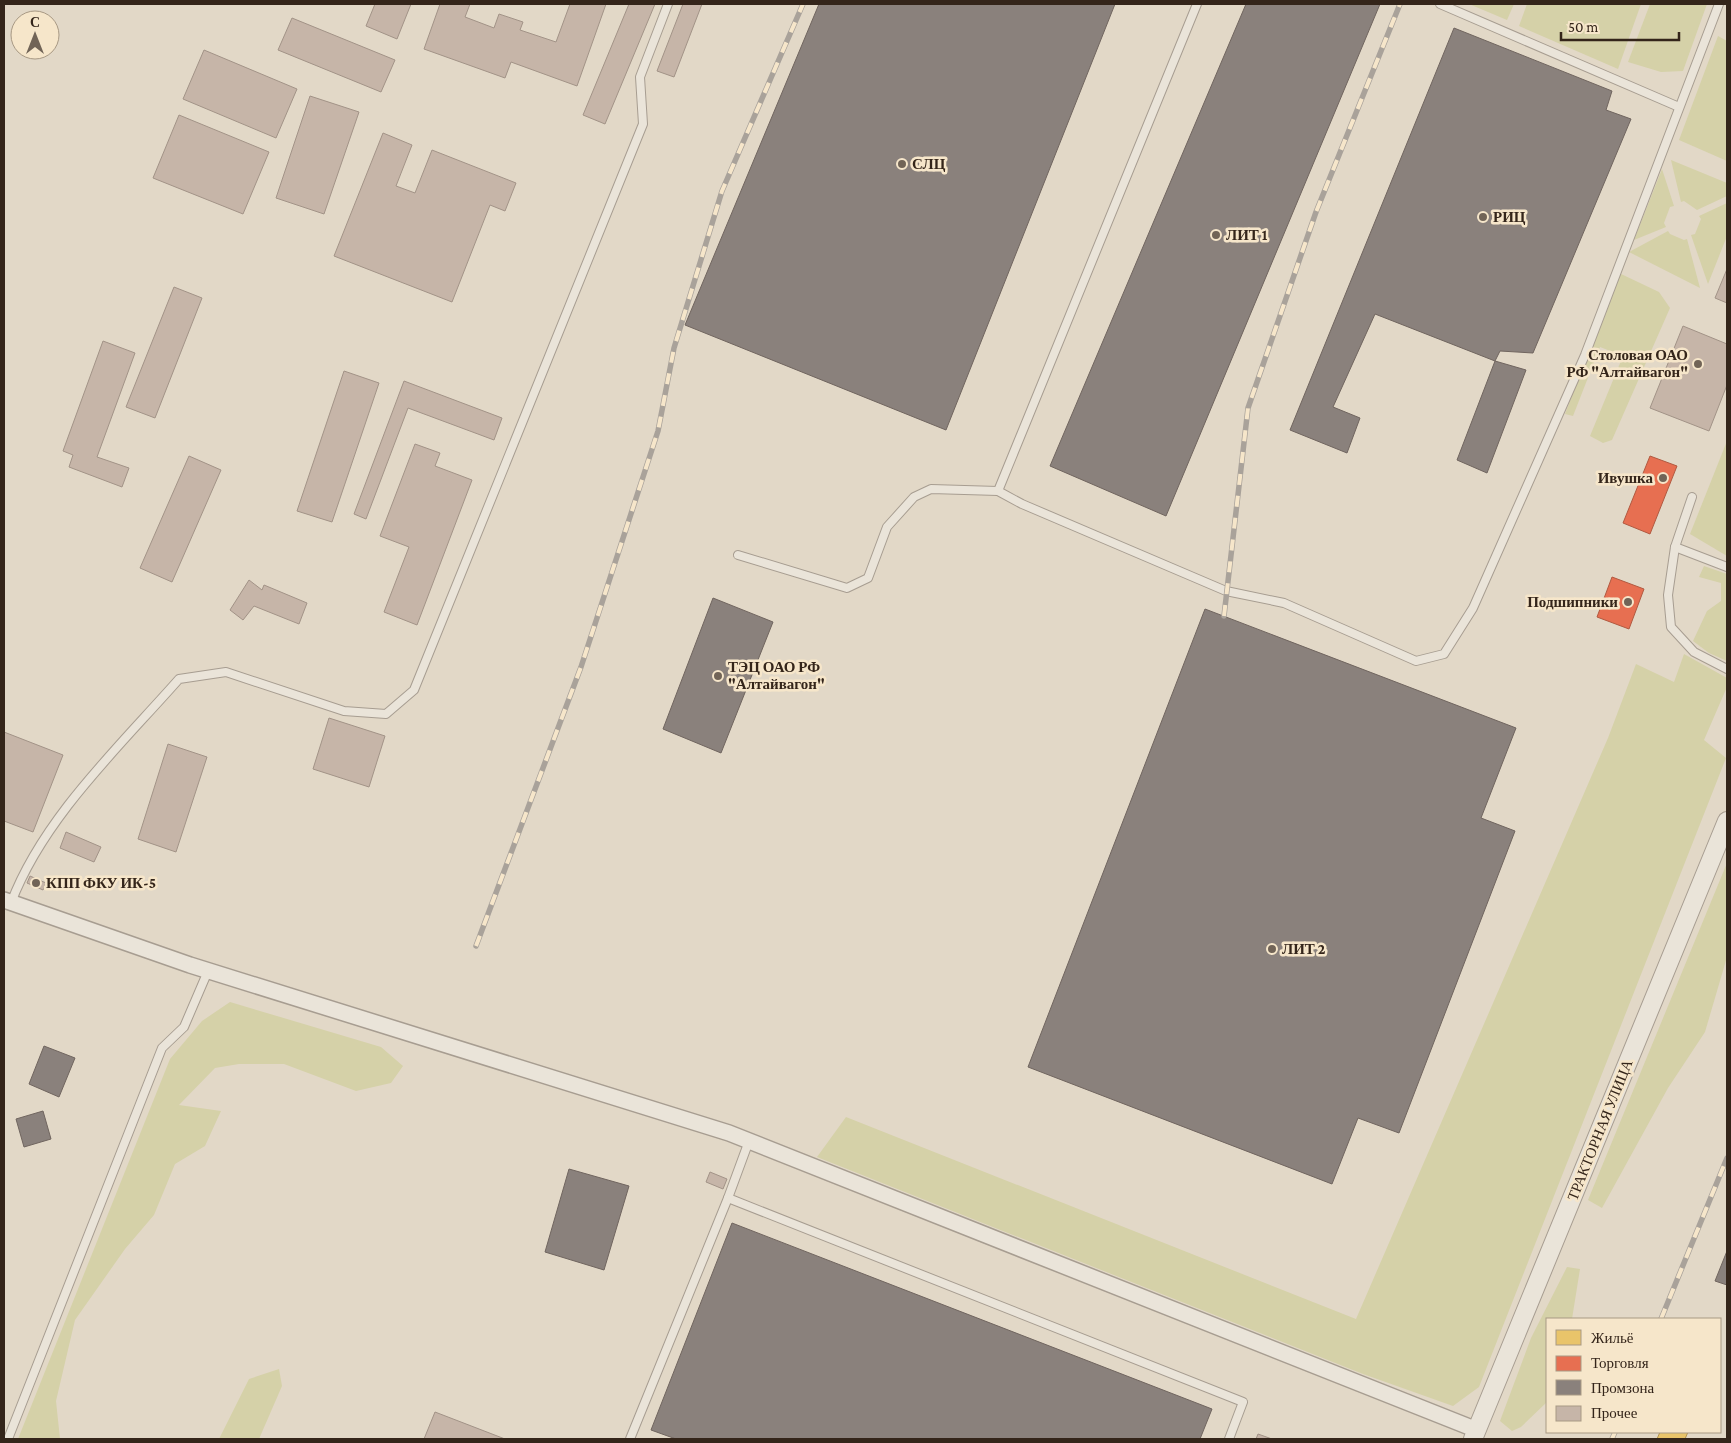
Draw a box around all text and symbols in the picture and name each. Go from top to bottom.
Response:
north arrow [10,10,60,60]
scale bar [1561,10,1678,42]
text: С [30,14,40,30]
text: 50 m [1568,19,1598,35]
place label: СЛЦ [912,156,946,172]
marker: СЛЦ [896,158,908,170]
place label: РИЦ [1493,209,1526,225]
marker: РИЦ [1477,211,1489,223]
place label: ЛИТ 1 [1226,227,1268,243]
marker: ЛИТ 1 [1210,229,1222,241]
place label: Столовая ОАО РФ "Алтайвагон" [1567,347,1688,380]
marker: Столовая ОАО РФ "Алтайвагон" [1692,358,1704,370]
place label: Ивушка [1598,470,1653,486]
marker: Ивушка [1657,472,1669,484]
place label: Подшипники [1527,594,1618,610]
marker: Подшипники [1622,596,1634,608]
place label: ТЭЦ ОАО РФ "Алтайвагон" [728,659,825,692]
marker: ТЭЦ ОАО РФ "Алтайвагон" [712,670,724,682]
place label: КПП ФКУ ИК-5 [46,875,156,891]
marker: КПП ФКУ ИК-5 [30,877,42,889]
place label: ЛИТ 2 [1282,941,1326,957]
marker: ЛИТ 2 [1266,943,1278,955]
street label: ТРАКТОРНАЯ УЛИЦА [1564,1057,1636,1203]
legend [1546,1318,1721,1433]
text: Жильё [1591,1330,1634,1346]
text: Торговля [1591,1355,1649,1371]
text: Промзона [1591,1380,1654,1396]
text: Прочее [1591,1405,1638,1421]

